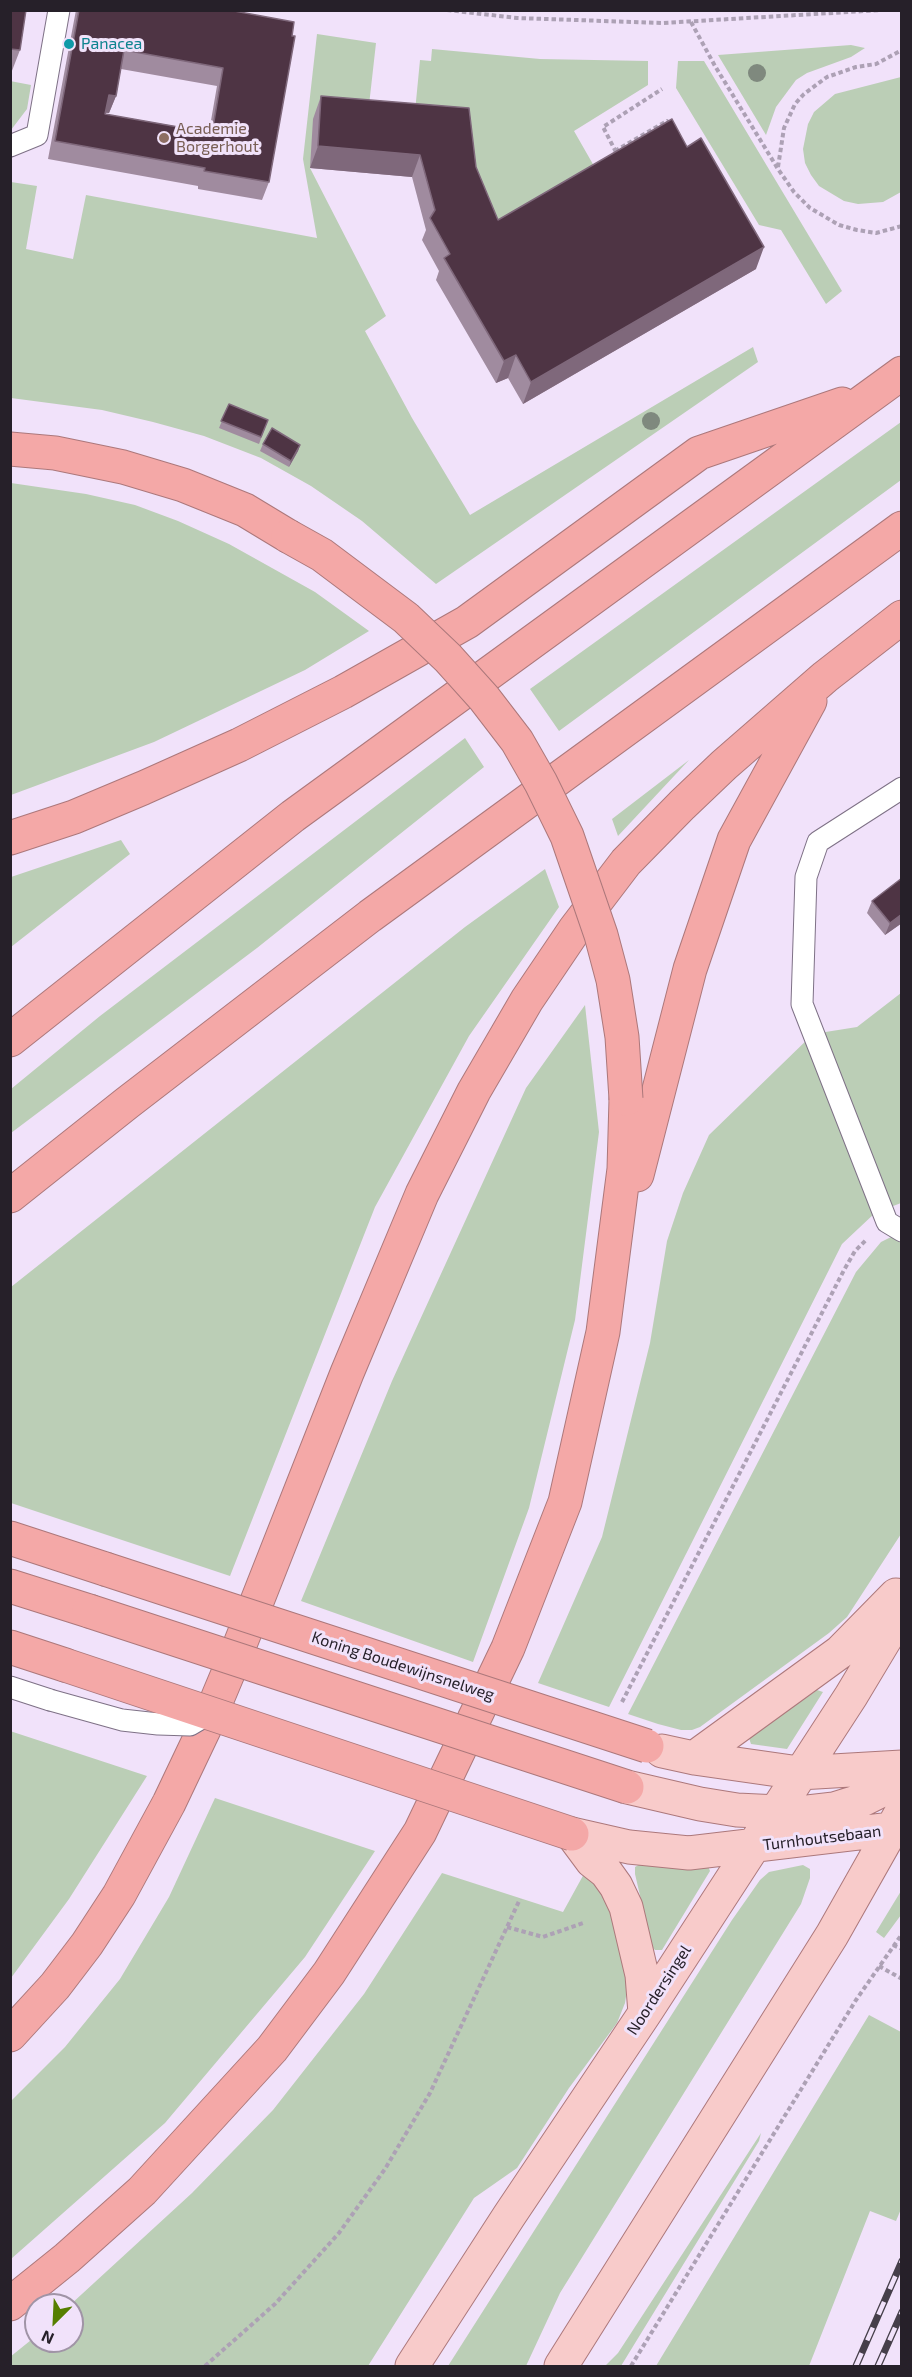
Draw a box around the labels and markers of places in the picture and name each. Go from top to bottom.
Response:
place label: Panacea [81,34,142,54]
marker: Panacea [62,37,76,51]
place label: Academie Borgerhout [176,119,259,157]
marker: Academie Borgerhout [157,131,171,145]

